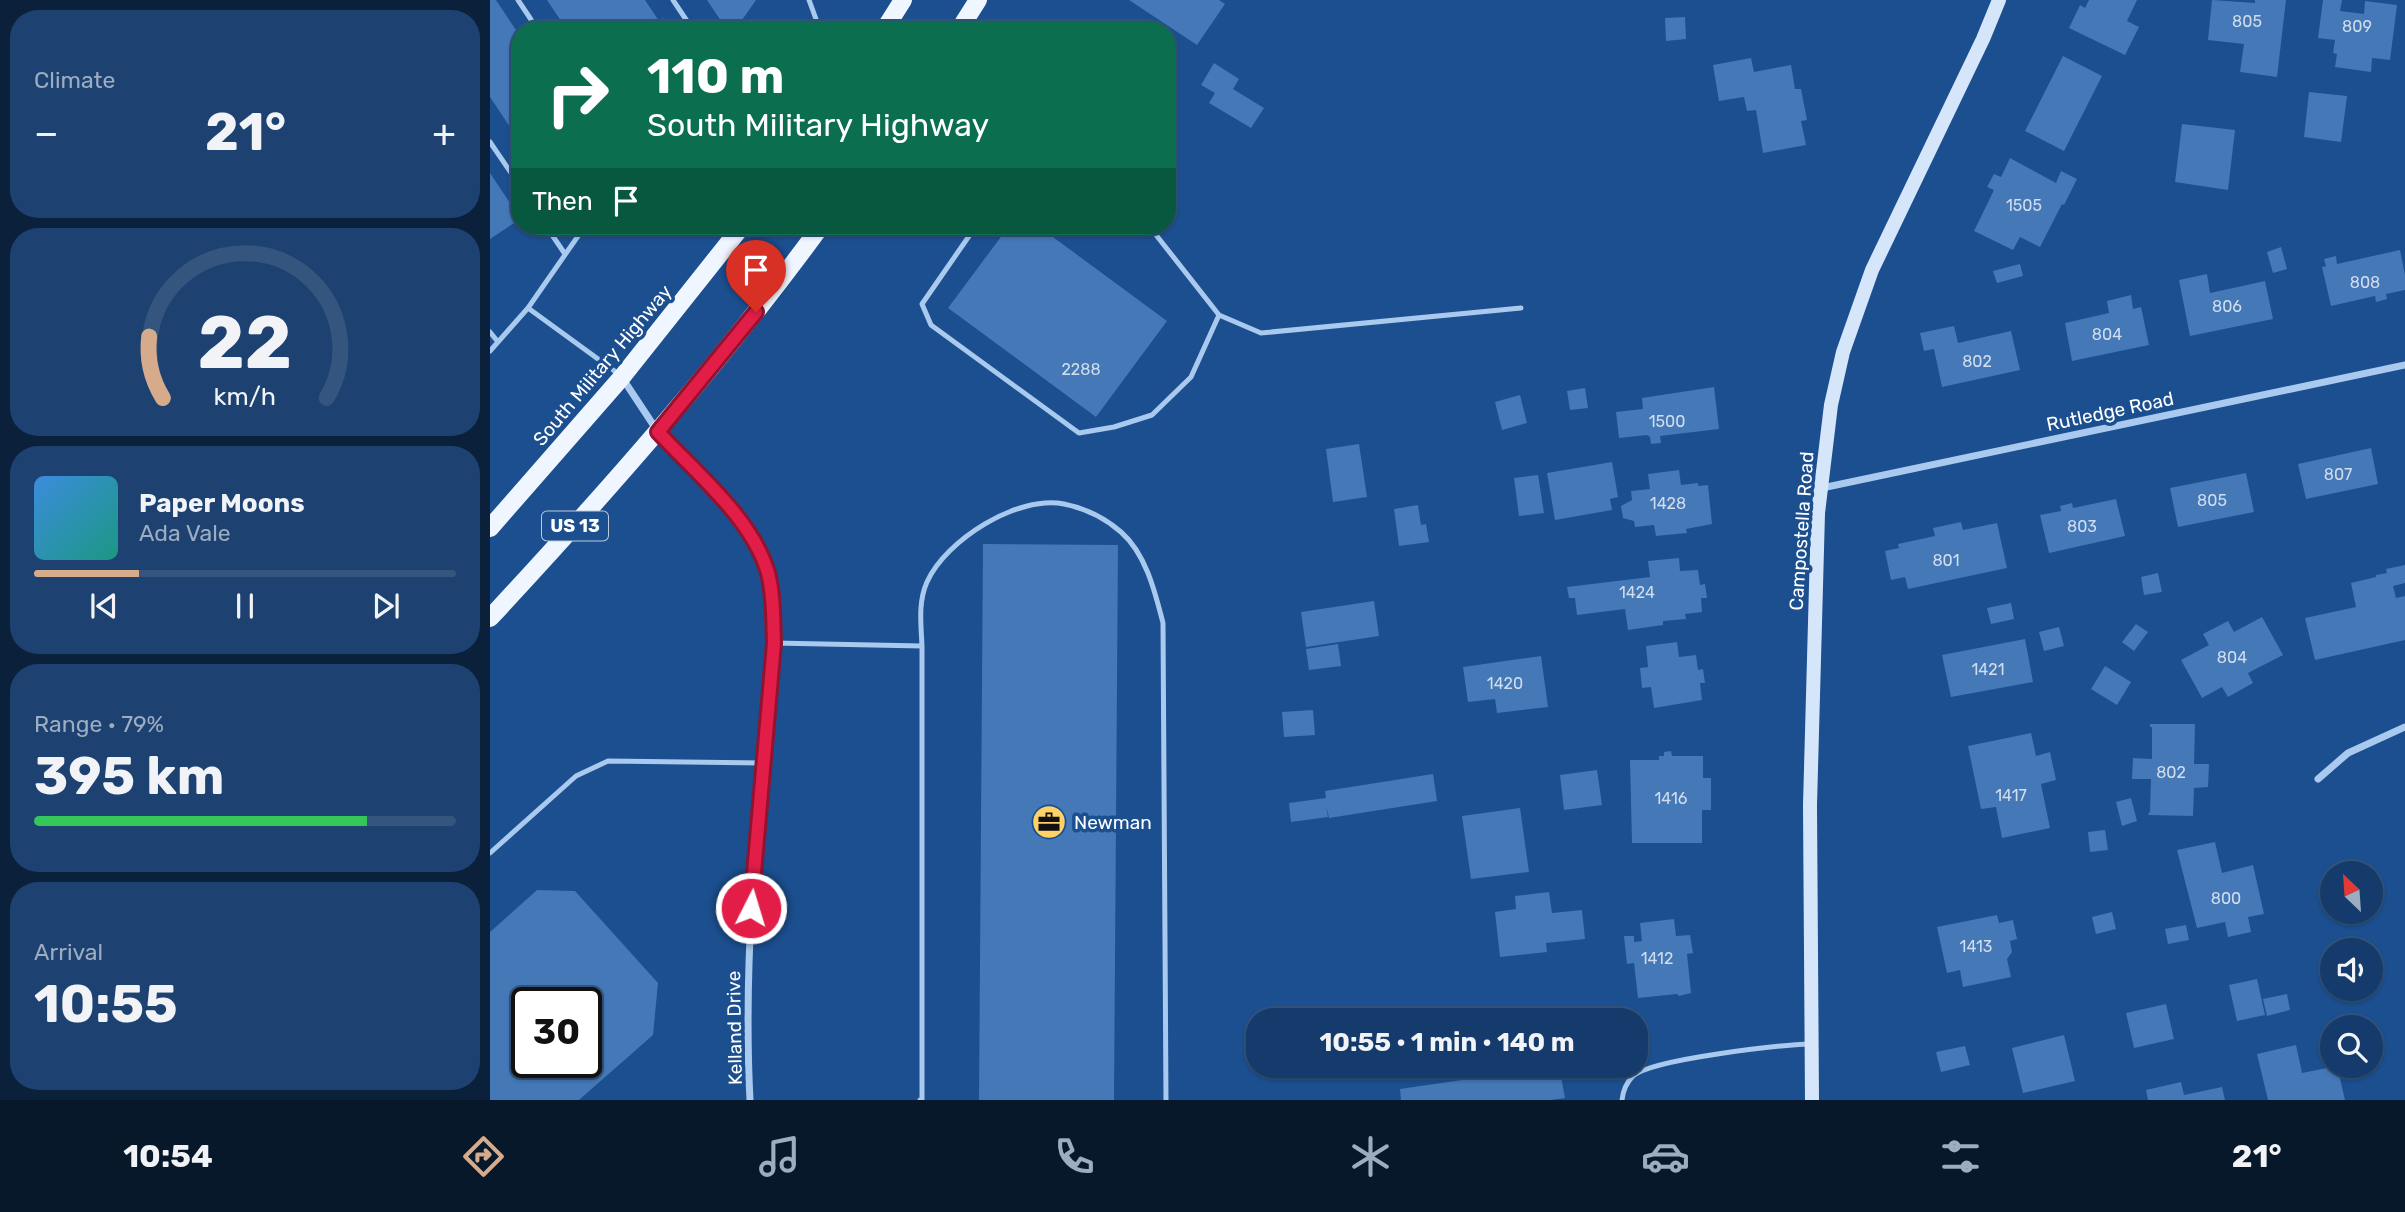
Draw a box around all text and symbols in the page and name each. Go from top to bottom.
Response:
house number: 805 [2232,12,2262,31]
house number: 809 [2342,17,2372,36]
text: 110 m [647,47,784,105]
icon: right [532,49,623,140]
text: Climate [34,66,115,94]
text: 21° [205,101,286,163]
text: South Military Highway [647,106,989,144]
text: − [34,110,59,156]
text: + [432,110,456,156]
icon: arrive [607,182,645,220]
text: Then [532,186,593,217]
house number: 1505 [2006,196,2042,215]
pin [726,240,786,312]
icon: arrive [737,251,775,289]
house number: 808 [2350,273,2380,292]
street label: South Military Highway [528,280,676,451]
house number: 806 [2212,297,2242,316]
text: 22 [198,300,292,386]
house number: 804 [2092,325,2122,344]
house number: 802 [1962,352,1992,371]
house number: 2288 [1061,360,1101,379]
text: km/h [214,382,276,411]
street label: Rutledge Road [2044,387,2176,436]
house number: 1500 [1649,412,1685,431]
street label: Campostella Road [1784,451,1819,611]
house number: 807 [2324,465,2352,484]
text: Paper Moons [139,488,305,519]
house number: 805 [2197,491,2227,510]
house number: 1428 [1650,494,1686,513]
road number: US 13 [542,512,608,540]
house number: 803 [2067,517,2097,536]
text: Ada Vale [139,519,231,547]
house number: 801 [1932,551,1960,570]
house number: 1424 [1619,583,1655,602]
icon: previous [85,587,123,625]
icon: pause [226,587,264,625]
icon: next [367,587,405,625]
house number: 804 [2217,648,2247,667]
house number: 1421 [1971,660,2005,679]
house number: 1420 [1487,674,1523,693]
text: Range · 79% [34,710,164,738]
text: 395 km [34,745,224,807]
house number: 802 [2156,763,2186,782]
house number: 1417 [1995,786,2027,805]
house number: 1416 [1655,789,1688,808]
office icon: Newman [1030,803,1068,841]
place label: Newman [1074,811,1152,834]
north arrow [2320,861,2384,924]
map controls [2320,861,2383,1078]
position arrow [714,871,788,945]
house number: 800 [2211,889,2241,908]
house number: 1413 [1960,937,1992,956]
text: Arrival [34,938,103,966]
button: sound [2320,938,2383,1001]
house number: 1412 [1641,949,1673,968]
street label: Kelland Drive [722,971,747,1085]
text: 10:55 [34,973,178,1035]
speed limit sign: 30 [511,987,602,1078]
button: search [2320,1015,2383,1078]
text: 10:55 · 1 min · 140 m [1319,1027,1575,1058]
icon: directions [459,1132,508,1181]
icon: music [755,1132,804,1181]
icon: phone [1050,1132,1099,1181]
icon: climate [1346,1132,1395,1181]
icon: car [1641,1132,1690,1181]
icon: filters [1936,1132,1985,1181]
text: 10:54 [123,1137,213,1175]
text: 21° [2232,1137,2282,1175]

